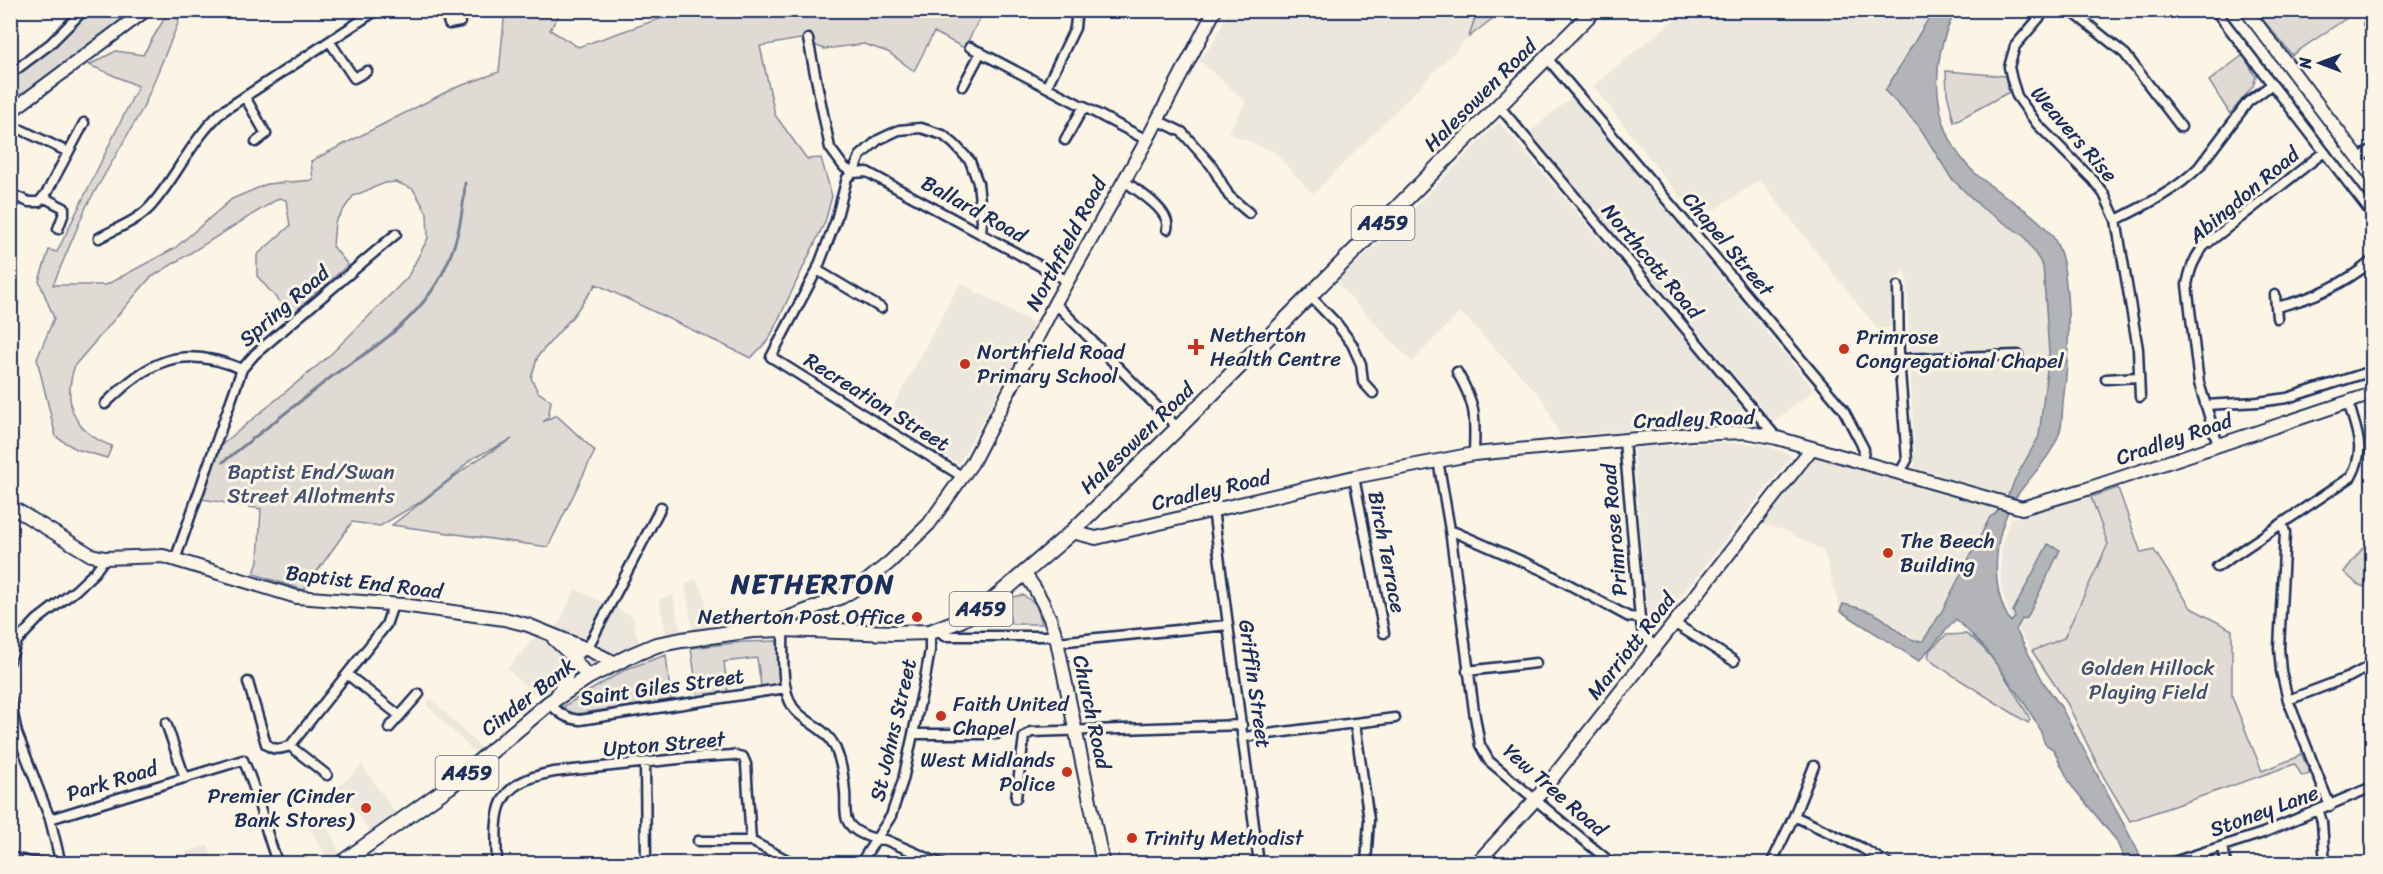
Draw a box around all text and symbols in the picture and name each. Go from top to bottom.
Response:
street label: Halesowen Road [1414,27,1548,161]
north arrow [2290,33,2350,93]
text: N [2291,57,2320,70]
street label: Weavers Rise [2021,77,2128,192]
street label: Abingdon Road [2179,135,2310,254]
street label: Ballard Road [914,164,1036,255]
street label: Northfield Road [1015,168,1118,318]
street label: Chapel Street [1672,183,1785,307]
street label: Northcott Road [1592,194,1714,329]
road number: A459 [1352,206,1414,240]
street label: Spring Road [230,254,340,357]
place label: Netherton Health Centre [1210,316,1341,378]
place label: Primrose Congregational Chapel [1856,318,2065,380]
place label: Northfield Road Primary School [977,333,1127,395]
marker: Netherton Health Centre [1187,338,1205,356]
street label: Recreation Street [796,342,958,462]
marker: Primrose Congregational Chapel [1837,342,1851,356]
marker: Northfield Road Primary School [958,357,972,371]
street label: Halesowen Road [1070,371,1205,504]
street label: Cradley Road [1633,398,1757,440]
street label: Cradley Road [2111,401,2239,477]
park label: Baptist End/Swan Street Allotments [227,453,395,515]
street label: Cradley Road [1148,457,1276,522]
street label: Primrose Road [1589,460,1639,598]
street label: Birch Terrace [1357,488,1417,617]
place label: The Beech Building [1900,522,1995,584]
marker: The Beech Building [1881,546,1895,560]
street label: Baptist End Road [283,554,446,611]
district label: NETHERTON [730,560,895,608]
street label: Marriott Road [1576,582,1687,708]
road number: A459 [950,592,1012,626]
place label: Netherton Post Office [698,598,905,636]
marker: Netherton Post Office [910,610,924,624]
street label: Griffin Street [1227,617,1283,751]
street label: Cinder Bank [472,647,584,747]
park label: Golden Hillock Playing Field [2081,649,2216,711]
street label: Church Road [1061,651,1123,775]
street label: St Johns Street [858,655,928,805]
street label: Saint Giles Street [577,657,747,717]
place label: Faith United Chapel [953,685,1070,747]
marker: Faith United Chapel [934,709,948,723]
street label: Upton Street [602,720,728,768]
street label: Yew Tree Road [1494,733,1618,848]
place label: West Midlands Police [920,741,1055,803]
street label: Park Road [62,749,164,813]
road number: A459 [436,756,498,790]
marker: West Midlands Police [1060,765,1074,779]
street label: Stoney Lane [2204,774,2324,848]
place label: Premier (Cinder Bank Stores) [208,777,356,839]
marker: Premier (Cinder Bank Stores) [359,801,373,815]
place label: Trinity Methodist [1144,819,1305,857]
marker: Trinity Methodist [1125,831,1139,845]

